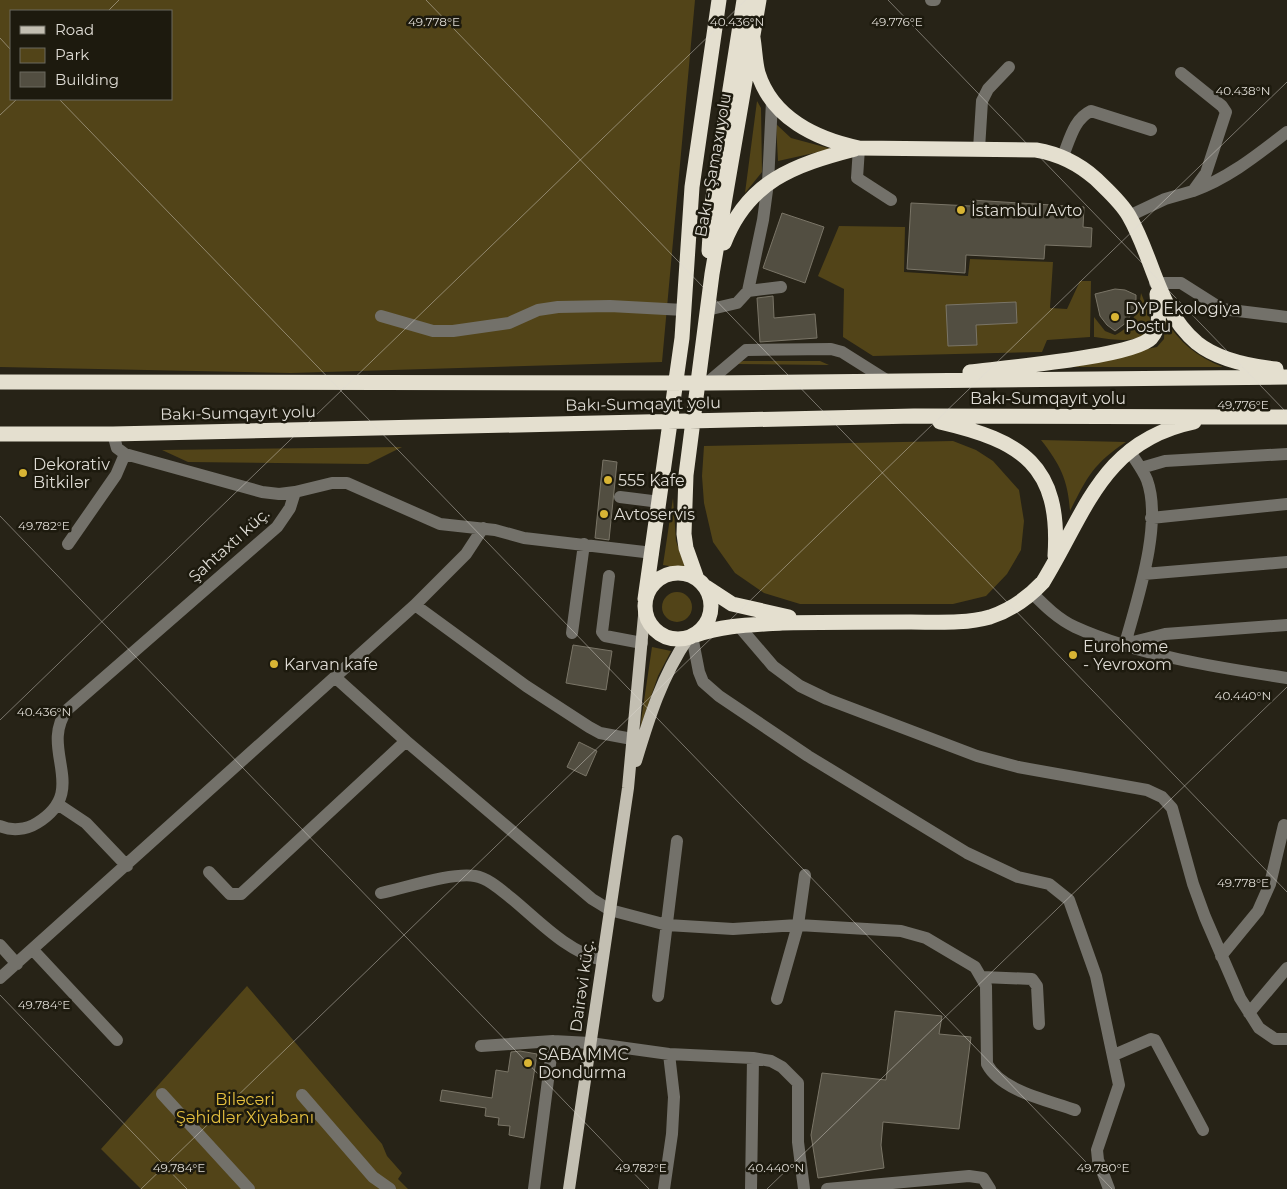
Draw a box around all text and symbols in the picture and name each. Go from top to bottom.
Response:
legend [10,10,172,100]
text: 49.778°E [408,14,460,29]
text: 40.436°N [710,14,764,29]
text: 49.776°E [871,14,923,29]
text: Road [55,20,94,39]
text: Park [55,45,89,64]
text: Building [55,70,119,89]
text: 40.438°N [1215,83,1271,98]
street label: Bakı - Şamaxı yolu [691,91,735,239]
place label: İstambul Avto [971,201,1082,220]
marker: İstambul Avto [955,204,967,216]
place label: DYP Ekologiya Postu [1125,299,1241,336]
marker: DYP Ekologiya Postu [1109,311,1121,323]
street label: Bakı-Sumqayıt yolu [970,389,1126,408]
street label: Bakı-Sumqayıt yolu [565,393,721,415]
text: 49.776°E [1217,397,1269,412]
street label: Bakı-Sumqayıt yolu [160,402,316,424]
place label: Dekorativ Bitkilər [33,455,110,492]
marker: Dekorativ Bitkilər [17,467,29,479]
place label: 555 Kafe [618,471,685,490]
marker: 555 Kafe [602,474,614,486]
street label: Şahtaxtı küç. [185,504,273,586]
place label: Avtoservis [614,505,695,524]
marker: Avtoservis [598,508,610,520]
text: 49.782°E [18,518,70,533]
place label: Eurohome - Yevroxom [1083,637,1172,674]
marker: Eurohome - Yevroxom [1067,649,1079,661]
place label: Karvan kafe [284,655,378,674]
marker: Karvan kafe [268,658,280,670]
text: 40.440°N [1215,688,1271,703]
text: 40.436°N [17,704,71,719]
text: 49.778°E [1217,875,1269,890]
street label: Dairəvi küç. [566,939,598,1033]
text: 49.784°E [18,997,70,1012]
place label: SABA MMC Dondurma [538,1045,629,1082]
marker: SABA MMC Dondurma [522,1057,534,1069]
park label: Biləcəri Şəhidlər Xiyabanı [176,1090,314,1127]
text: 49.784°E [153,1160,205,1175]
text: 49.782°E [615,1160,667,1175]
text: 40.440°N [748,1160,804,1175]
text: 49.780°E [1077,1160,1129,1175]

